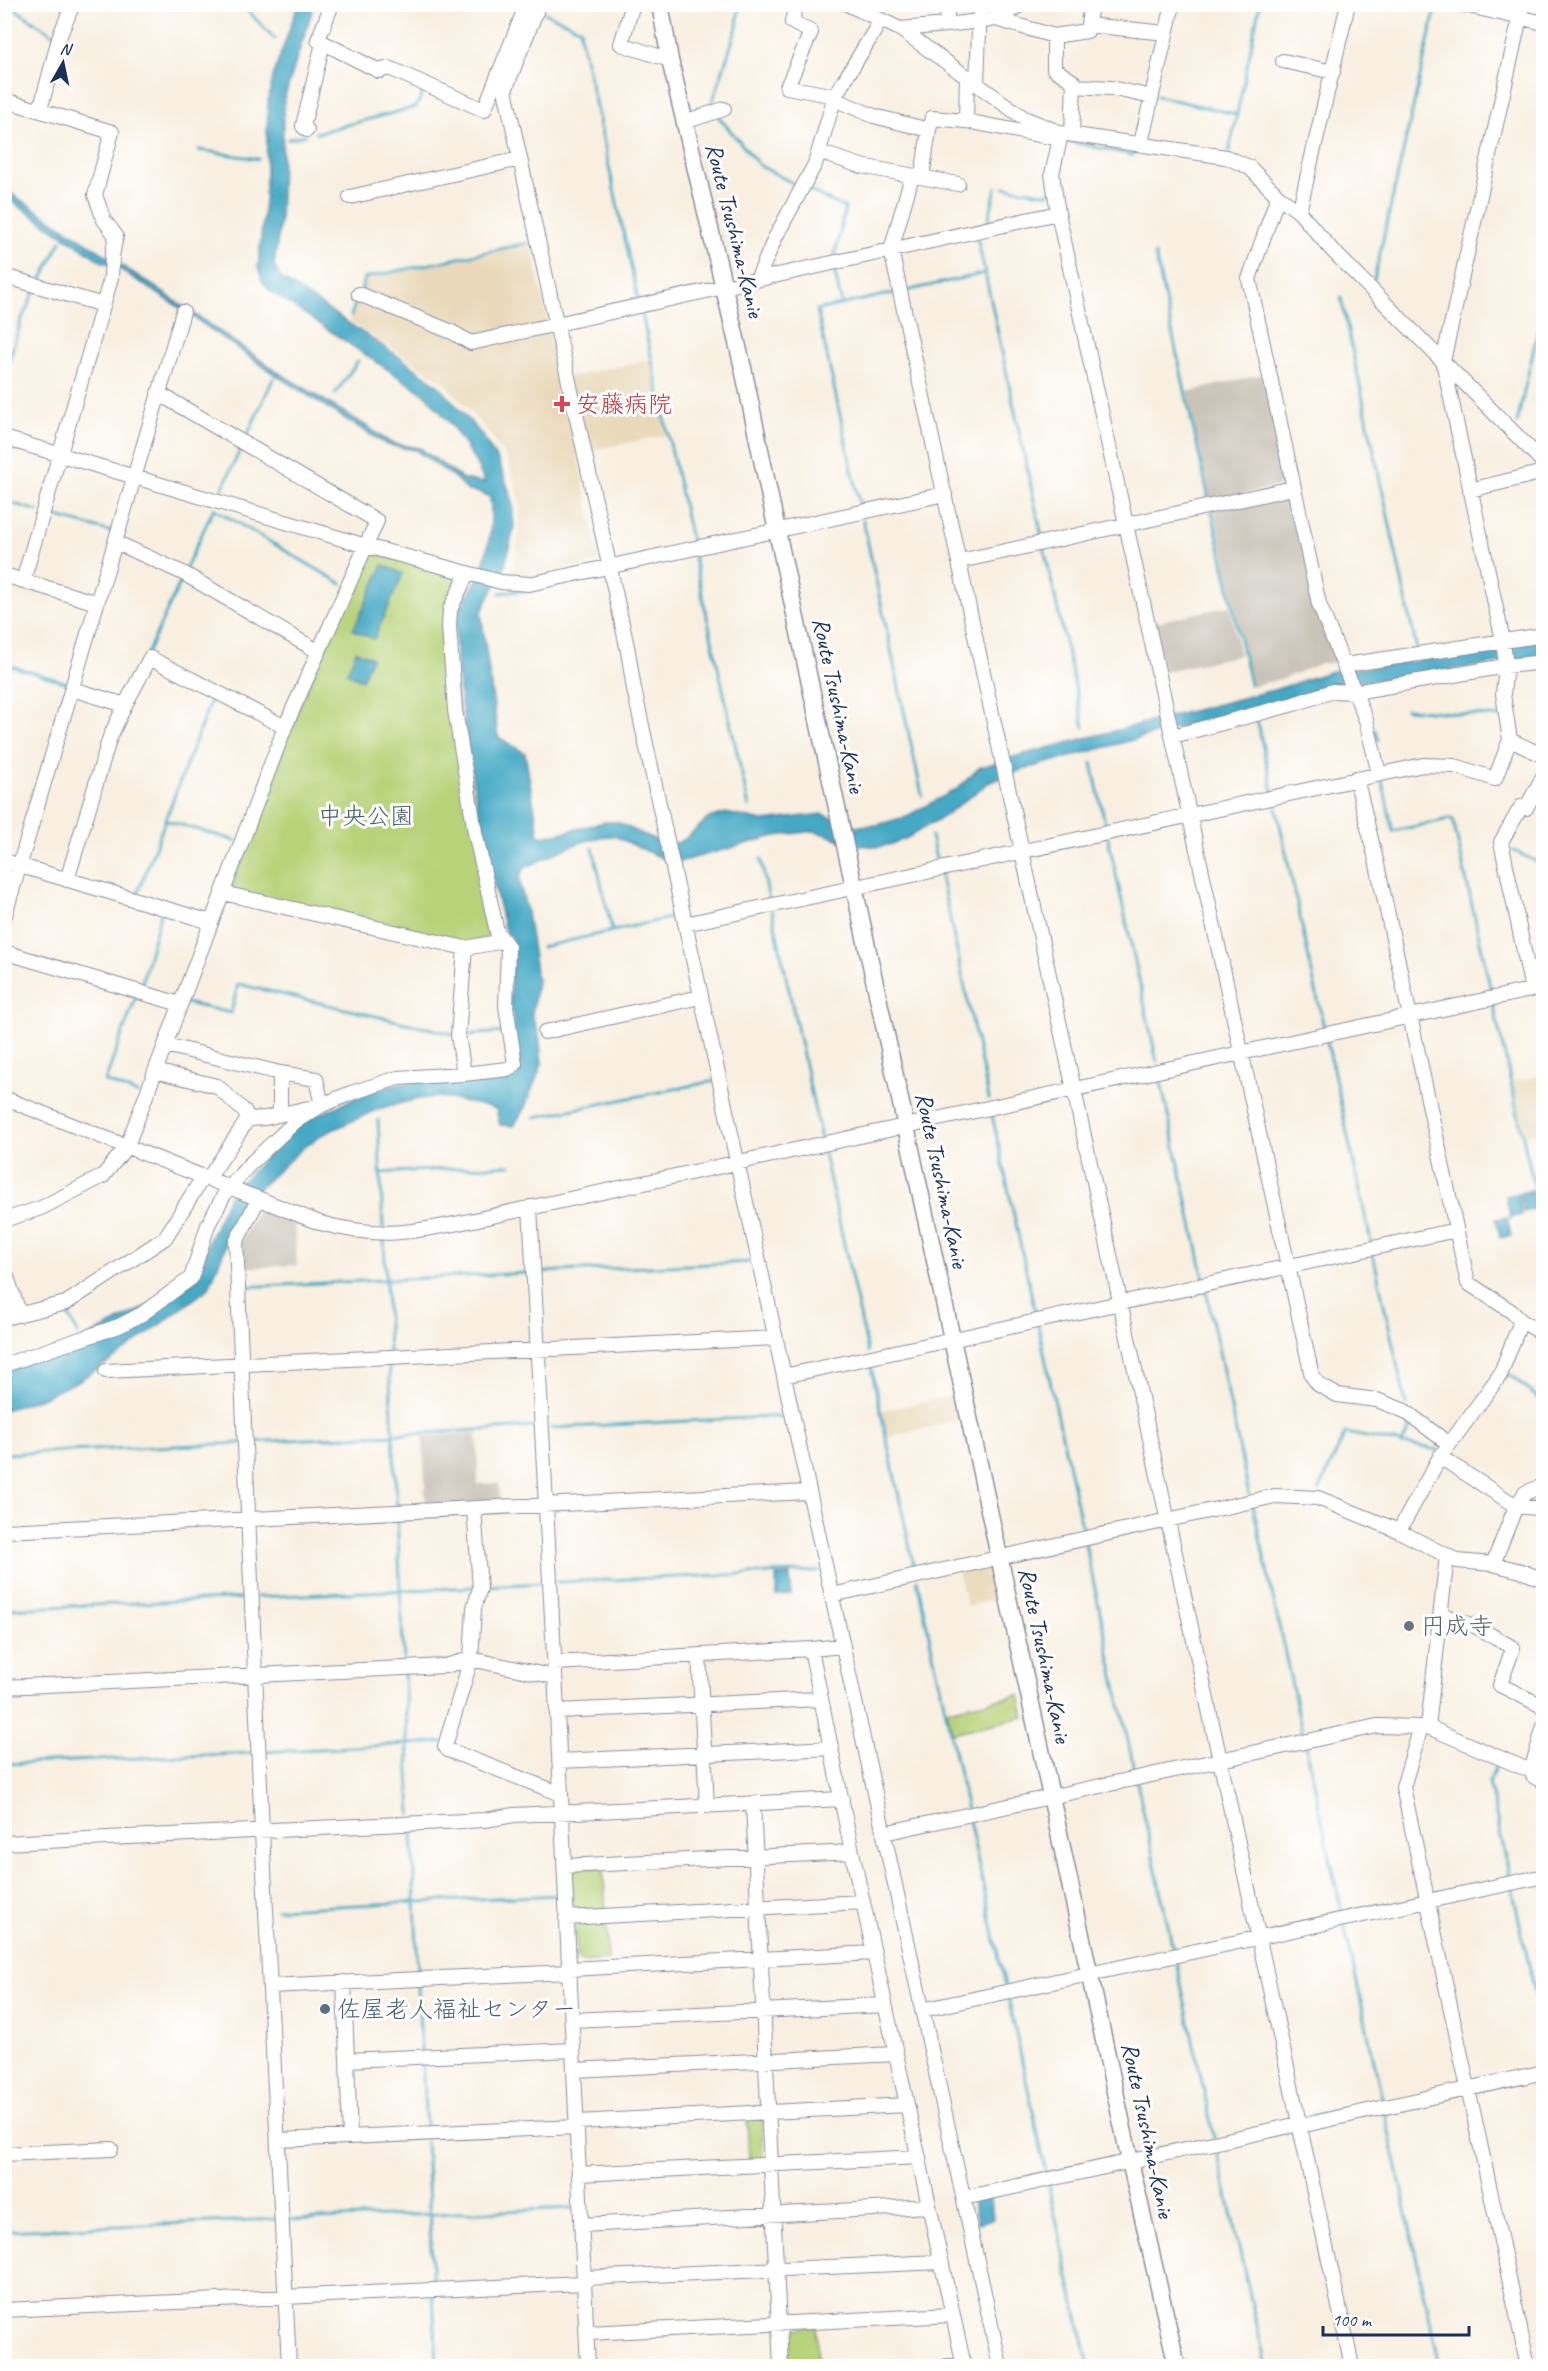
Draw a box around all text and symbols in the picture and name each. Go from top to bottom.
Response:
north arrow [33,33,93,93]
text: N [59,39,75,60]
street label: Route Tsushima-Kanie [699,140,772,322]
place label: 安藤病院 [576,389,672,419]
marker: 安藤病院 [553,395,571,413]
street label: Route Tsushima-Kanie [806,615,873,798]
park label: 中央公園 [318,801,414,831]
street label: Route Tsushima-Kanie [909,1090,976,1273]
street label: Route Tsushima-Kanie [1012,1565,1079,1748]
place label: 円成寺 [1421,1611,1493,1641]
marker: 円成寺 [1402,1619,1416,1633]
place label: 佐屋老人福祉センター [337,1994,576,2024]
marker: 佐屋老人福祉センター [318,2002,332,2016]
street label: Route Tsushima-Kanie [1115,2040,1182,2223]
scale bar [1323,2299,1468,2337]
text: 100 m [1332,2309,1373,2331]

